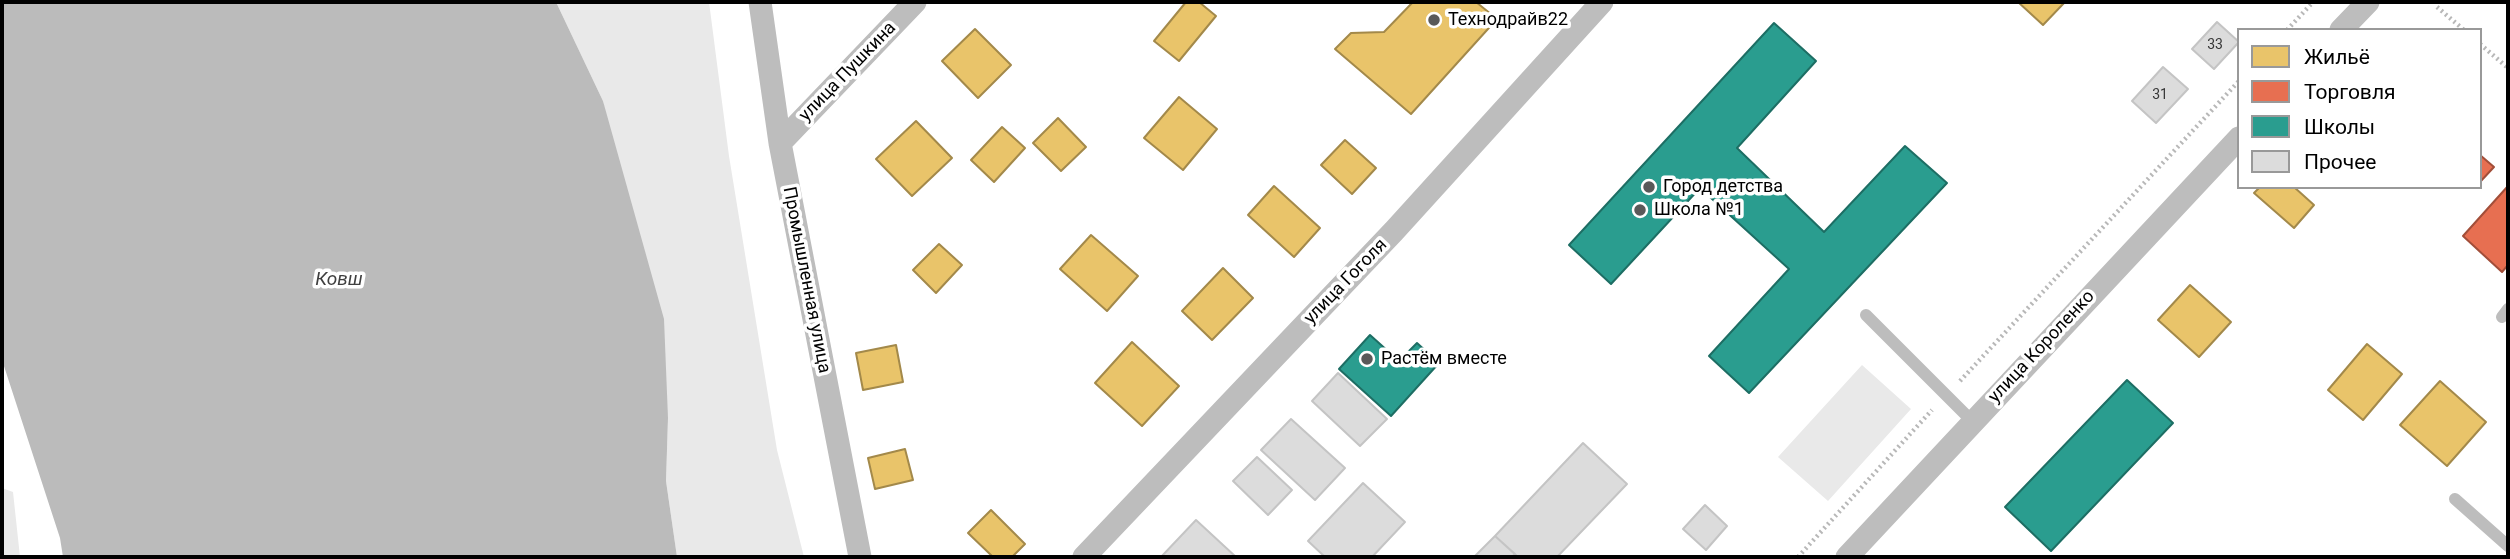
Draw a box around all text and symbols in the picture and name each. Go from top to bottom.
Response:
place label: Технодрайв22 [1448,9,1568,31]
marker: Технодрайв22 [1426,12,1442,28]
street label: улица Пушкина [795,18,901,126]
legend [2237,28,2482,189]
house number: 33 [2207,37,2223,53]
text: Жильё [2304,45,2370,69]
text: Торговля [2304,80,2396,104]
house number: 31 [2152,87,2168,103]
text: Школы [2304,115,2375,139]
text: Прочее [2304,150,2376,174]
place label: Город детства [1663,176,1783,198]
marker: Город детства [1641,179,1657,195]
street label: Промышленная улица [777,185,835,375]
place label: Школа №1 [1654,199,1744,221]
marker: Школа №1 [1632,202,1648,218]
street label: улица Гоголя [1300,235,1392,329]
water label: Ковш [315,269,363,291]
street label: улица Короленко [1984,286,2100,408]
place label: Растём вместе [1381,348,1507,370]
marker: Растём вместе [1359,351,1375,367]

